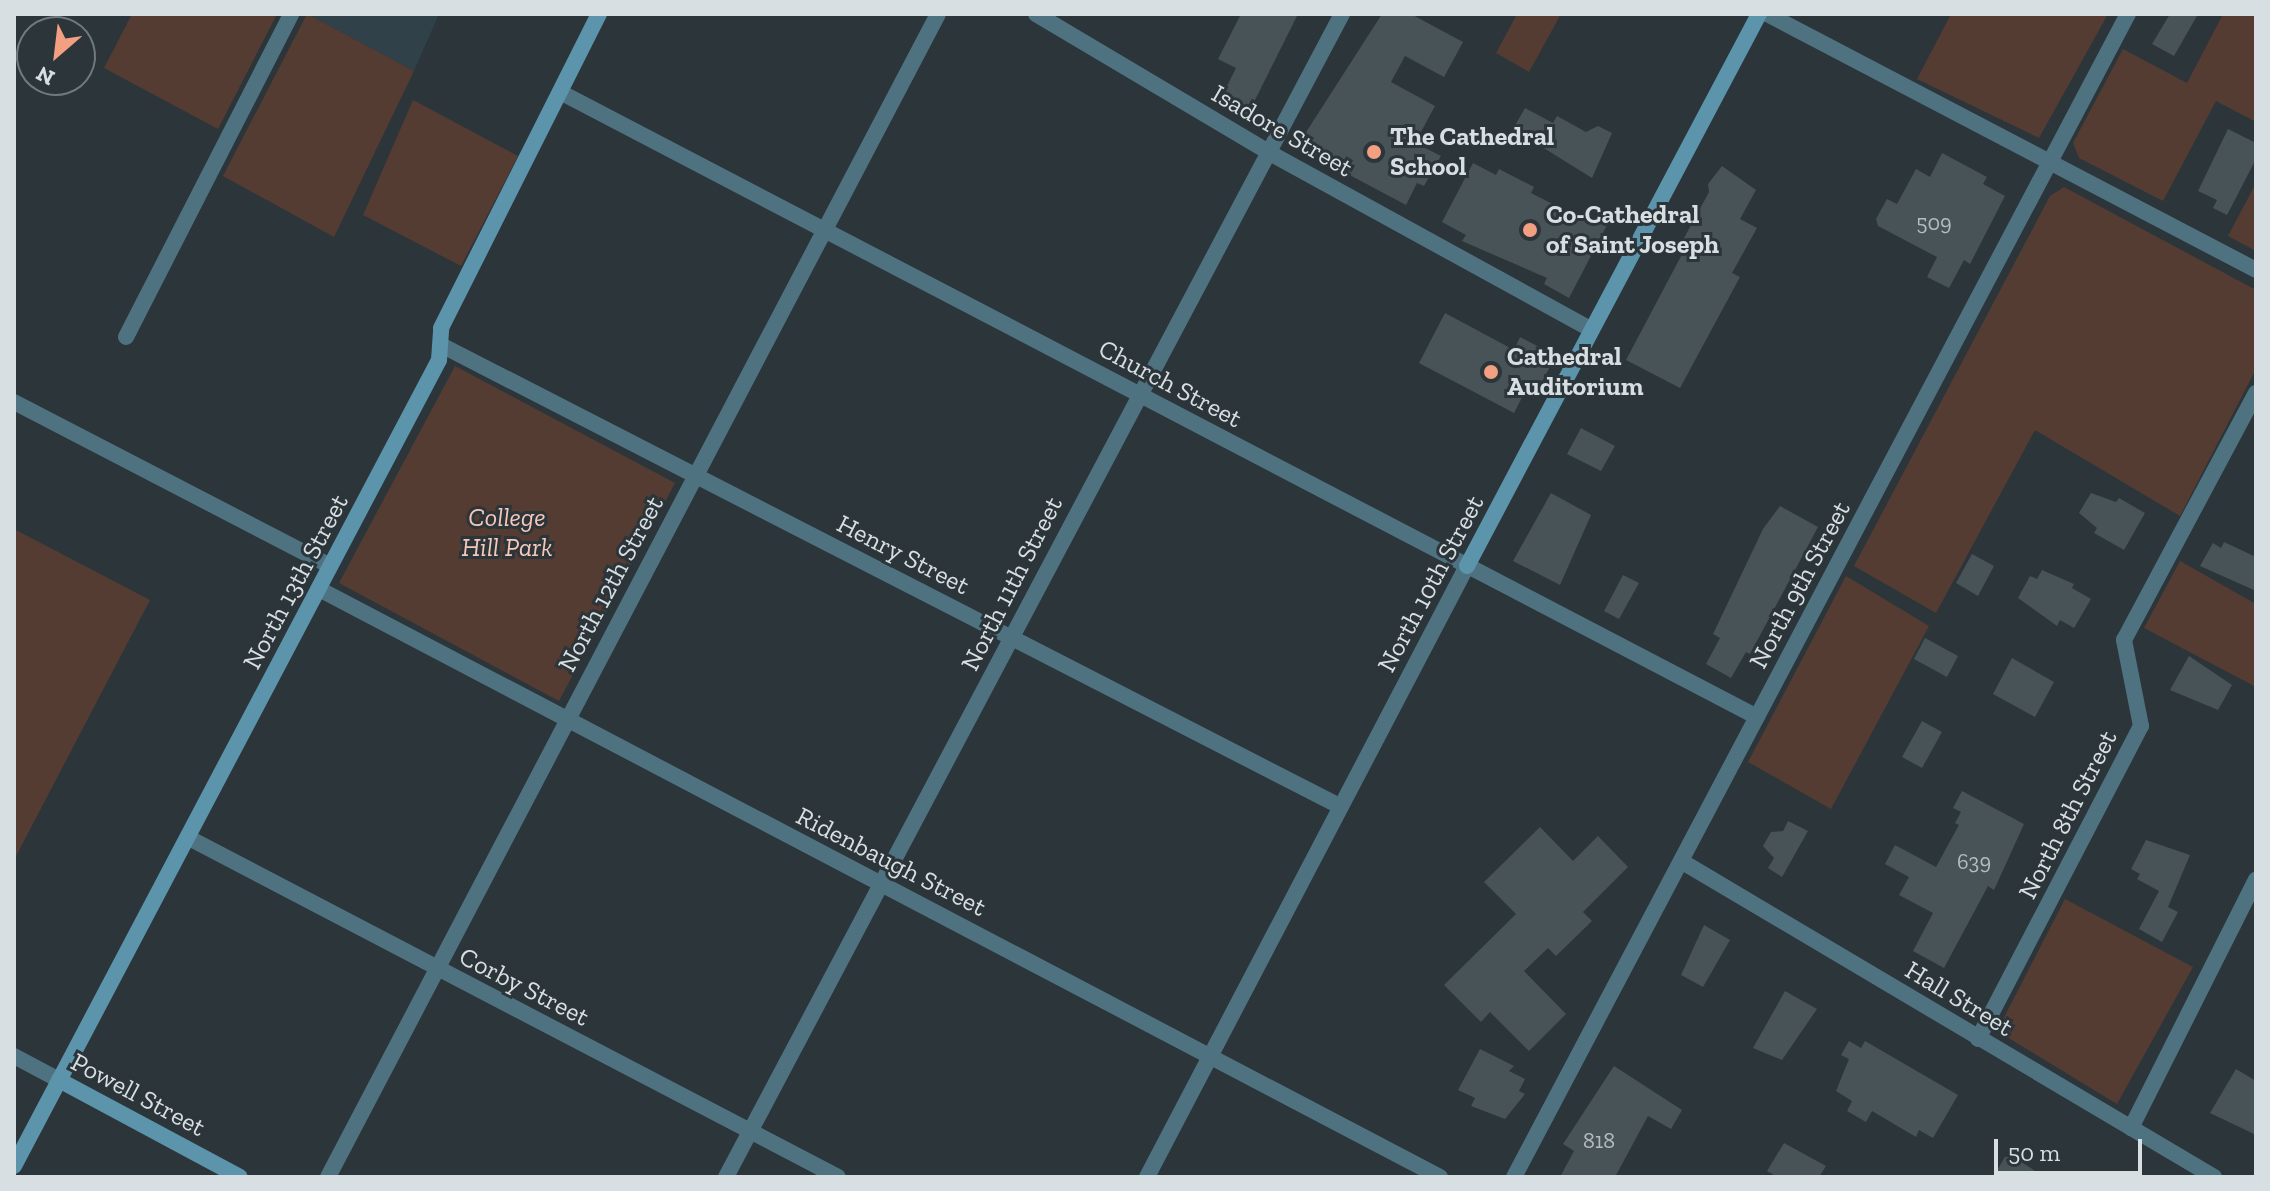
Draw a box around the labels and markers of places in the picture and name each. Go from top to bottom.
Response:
place label: The Cathedral School [1390,121,1554,182]
marker: The Cathedral School [1365,143,1383,161]
place label: Co-Cathedral of Saint Joseph [1546,199,1719,260]
marker: Co-Cathedral of Saint Joseph [1521,221,1539,239]
place label: Cathedral Auditorium [1507,341,1643,402]
marker: Cathedral Auditorium [1482,363,1500,381]

